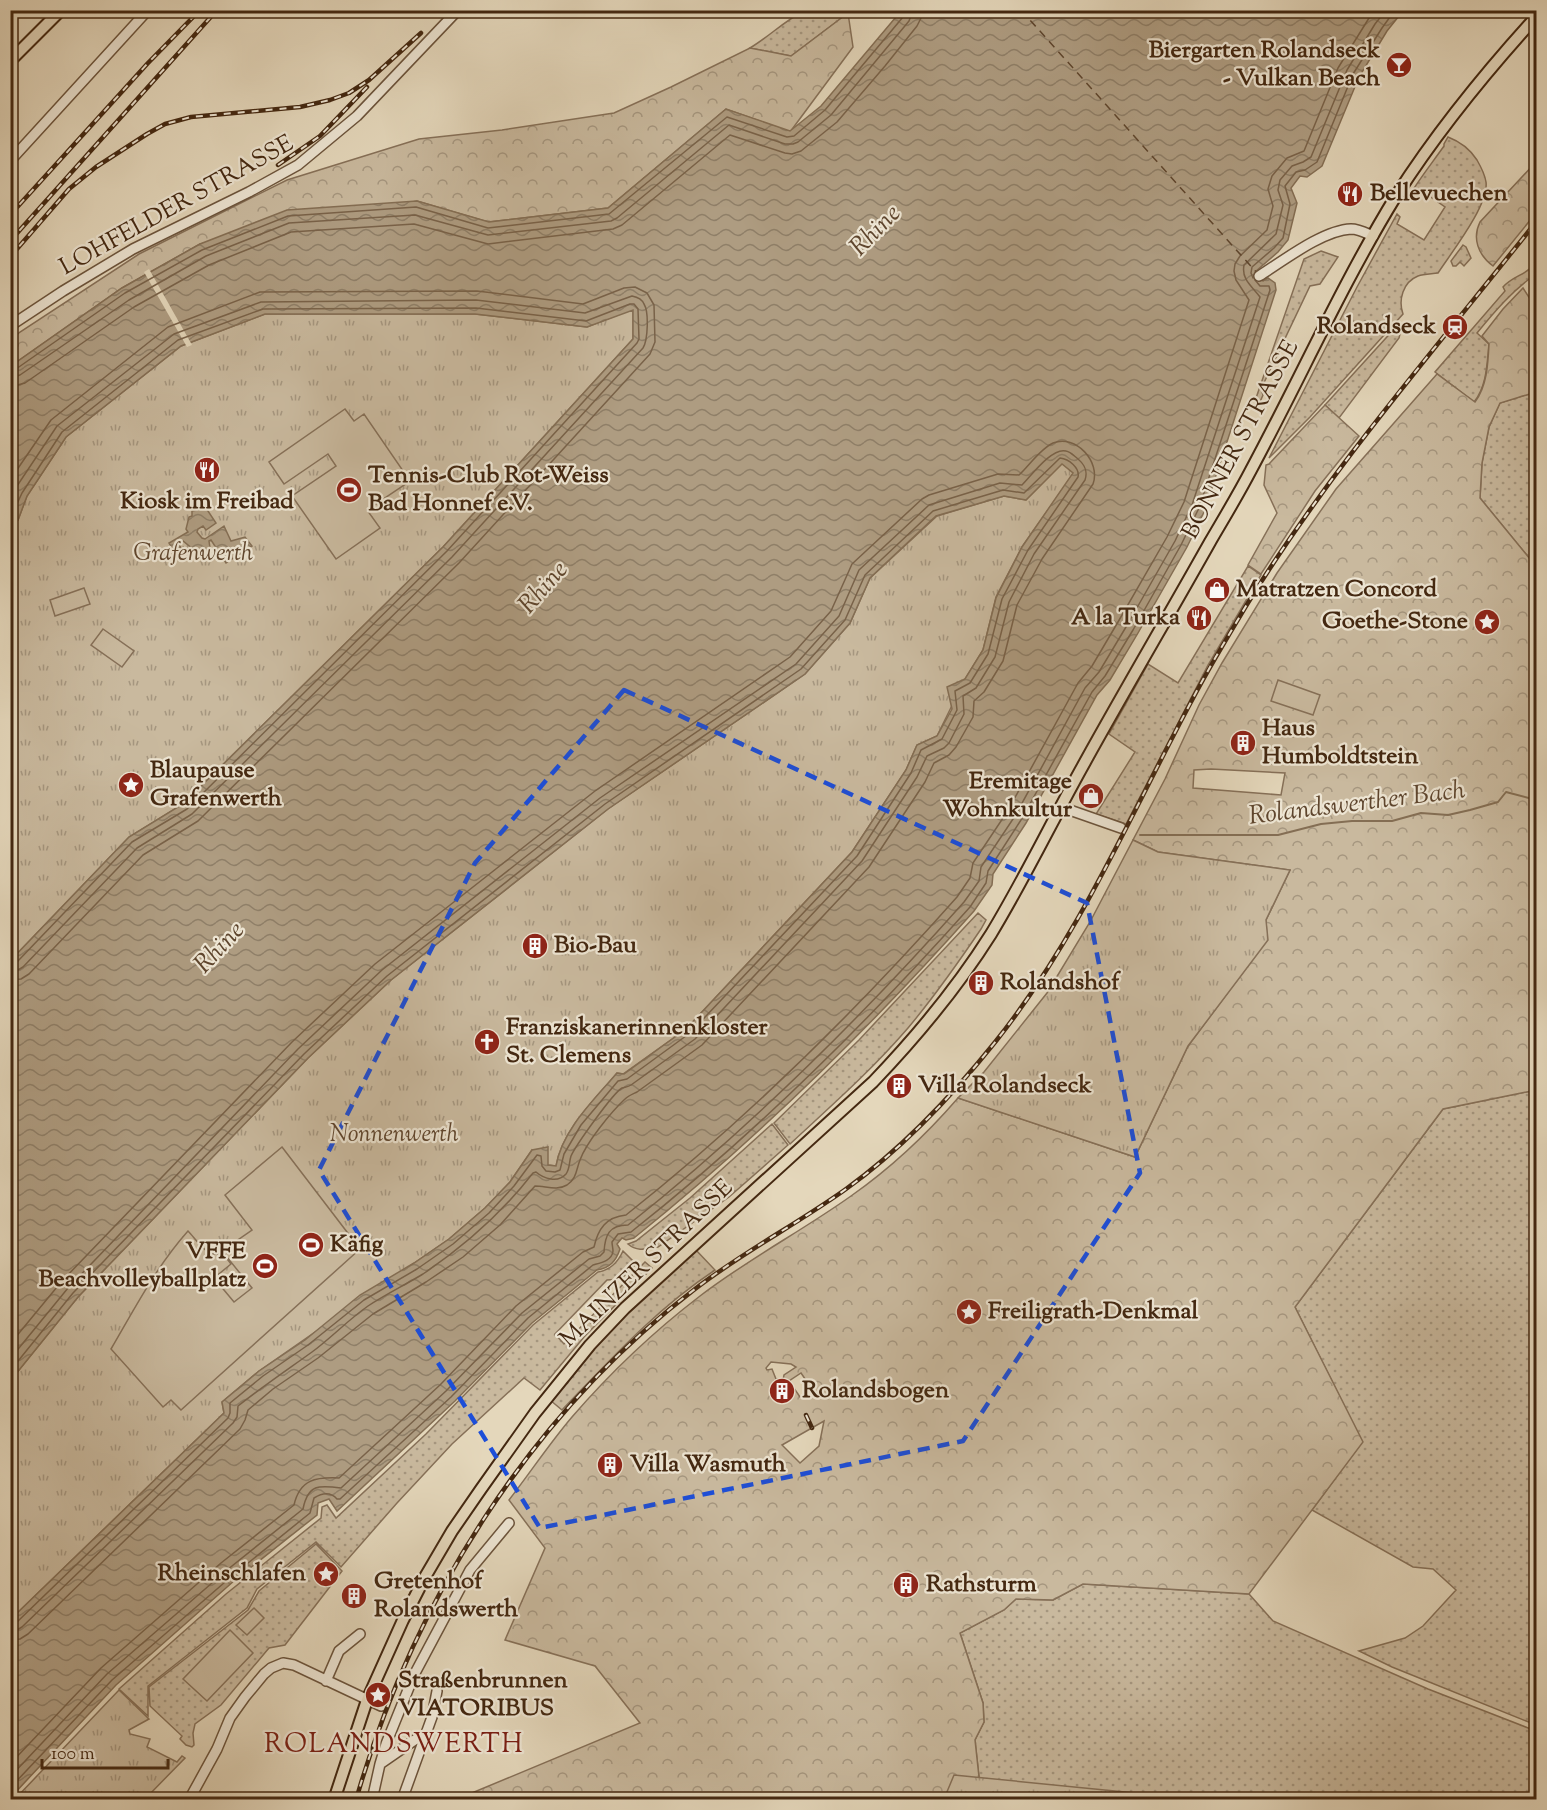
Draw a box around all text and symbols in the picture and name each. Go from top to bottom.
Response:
place label: Biergarten Rolandseck - Vulkan Beach [1149,34,1381,96]
bar icon: Biergarten Rolandseck - Vulkan Beach [1384,50,1414,80]
street label: LOHFELDER STRASSE [54,127,301,285]
place label: Bellevuechen [1370,177,1508,211]
restaurant icon: Bellevuechen [1335,179,1365,209]
water label: Rhine [842,197,910,265]
place label: Rolandseck [1317,310,1437,344]
station icon: Rolandseck [1440,312,1470,342]
street label: BONNER STRASSE [1174,334,1308,546]
restaurant icon: Kiosk im Freibad [192,455,222,485]
place label: Tennis-Club Rot-Weiss Bad Honnef e.V. [368,459,609,521]
sports icon: Tennis-Club Rot-Weiss Bad Honnef e.V. [334,475,364,505]
place label: Kiosk im Freibad [120,485,294,519]
park label: Grafenwerth [133,537,253,571]
water label: Rhine [510,553,578,623]
place label: Matratzen Concord [1236,573,1437,607]
shop icon: Matratzen Concord [1202,575,1232,605]
place label: A la Turka [1071,601,1181,635]
restaurant icon: A la Turka [1184,603,1214,633]
place label: Goethe-Stone [1322,605,1468,639]
place icon: Goethe-Stone [1472,607,1502,637]
place label: Haus Humboldtstein [1262,712,1419,774]
building icon: Haus Humboldtstein [1228,728,1258,758]
place label: Blaupause Grafenwerth [150,754,283,816]
place label: Eremitage Wohnkultur [942,765,1073,827]
place icon: Blaupause Grafenwerth [116,770,146,800]
water label: Rolandswerther Bach [1247,772,1468,836]
shop icon: Eremitage Wohnkultur [1076,781,1106,811]
water label: Rhine [186,914,254,982]
place label: Bio-Bau [554,929,637,963]
building icon: Bio-Bau [520,931,550,961]
place label: Rolandshof [1000,966,1121,1000]
building icon: Rolandshof [966,968,996,998]
place label: Franziskanerinnenkloster St. Clemens [506,1011,769,1073]
church icon: Franziskanerinnenkloster St. Clemens [472,1027,502,1057]
place label: Villa Rolandseck [918,1069,1092,1103]
building icon: Villa Rolandseck [884,1071,914,1101]
park label: Nonnenwerth [330,1118,459,1152]
street label: MAINZER STRASSE [553,1172,742,1356]
place label: Käfig [330,1228,383,1262]
sports icon: Käfig [296,1230,326,1260]
place label: VFFE Beachvolleyballplatz [38,1235,246,1297]
sports icon: VFFE Beachvolleyballplatz [250,1251,280,1281]
place label: Freiligrath-Denkmal [988,1295,1198,1329]
place icon: Freiligrath-Denkmal [954,1297,984,1327]
place label: Rolandsbogen [802,1374,950,1408]
building icon: Rolandsbogen [767,1376,797,1406]
place label: Villa Wasmuth [630,1448,787,1482]
building icon: Villa Wasmuth [595,1450,625,1480]
place label: Rheinschlafen [158,1557,307,1591]
place icon: Rheinschlafen [311,1559,341,1589]
place label: Gretenhof Rolandswerth [374,1565,519,1627]
place label: Rathsturm [926,1568,1037,1602]
building icon: Rathsturm [891,1570,921,1600]
building icon: Gretenhof Rolandswerth [339,1581,369,1611]
place label: Straßenbrunnen VIATORIBUS [398,1664,569,1726]
place icon: Straßenbrunnen VIATORIBUS [363,1680,393,1710]
district label: ROLANDSWERTH [264,1726,524,1765]
scale bar [42,1732,168,1770]
text: 100 m [51,1742,95,1768]

